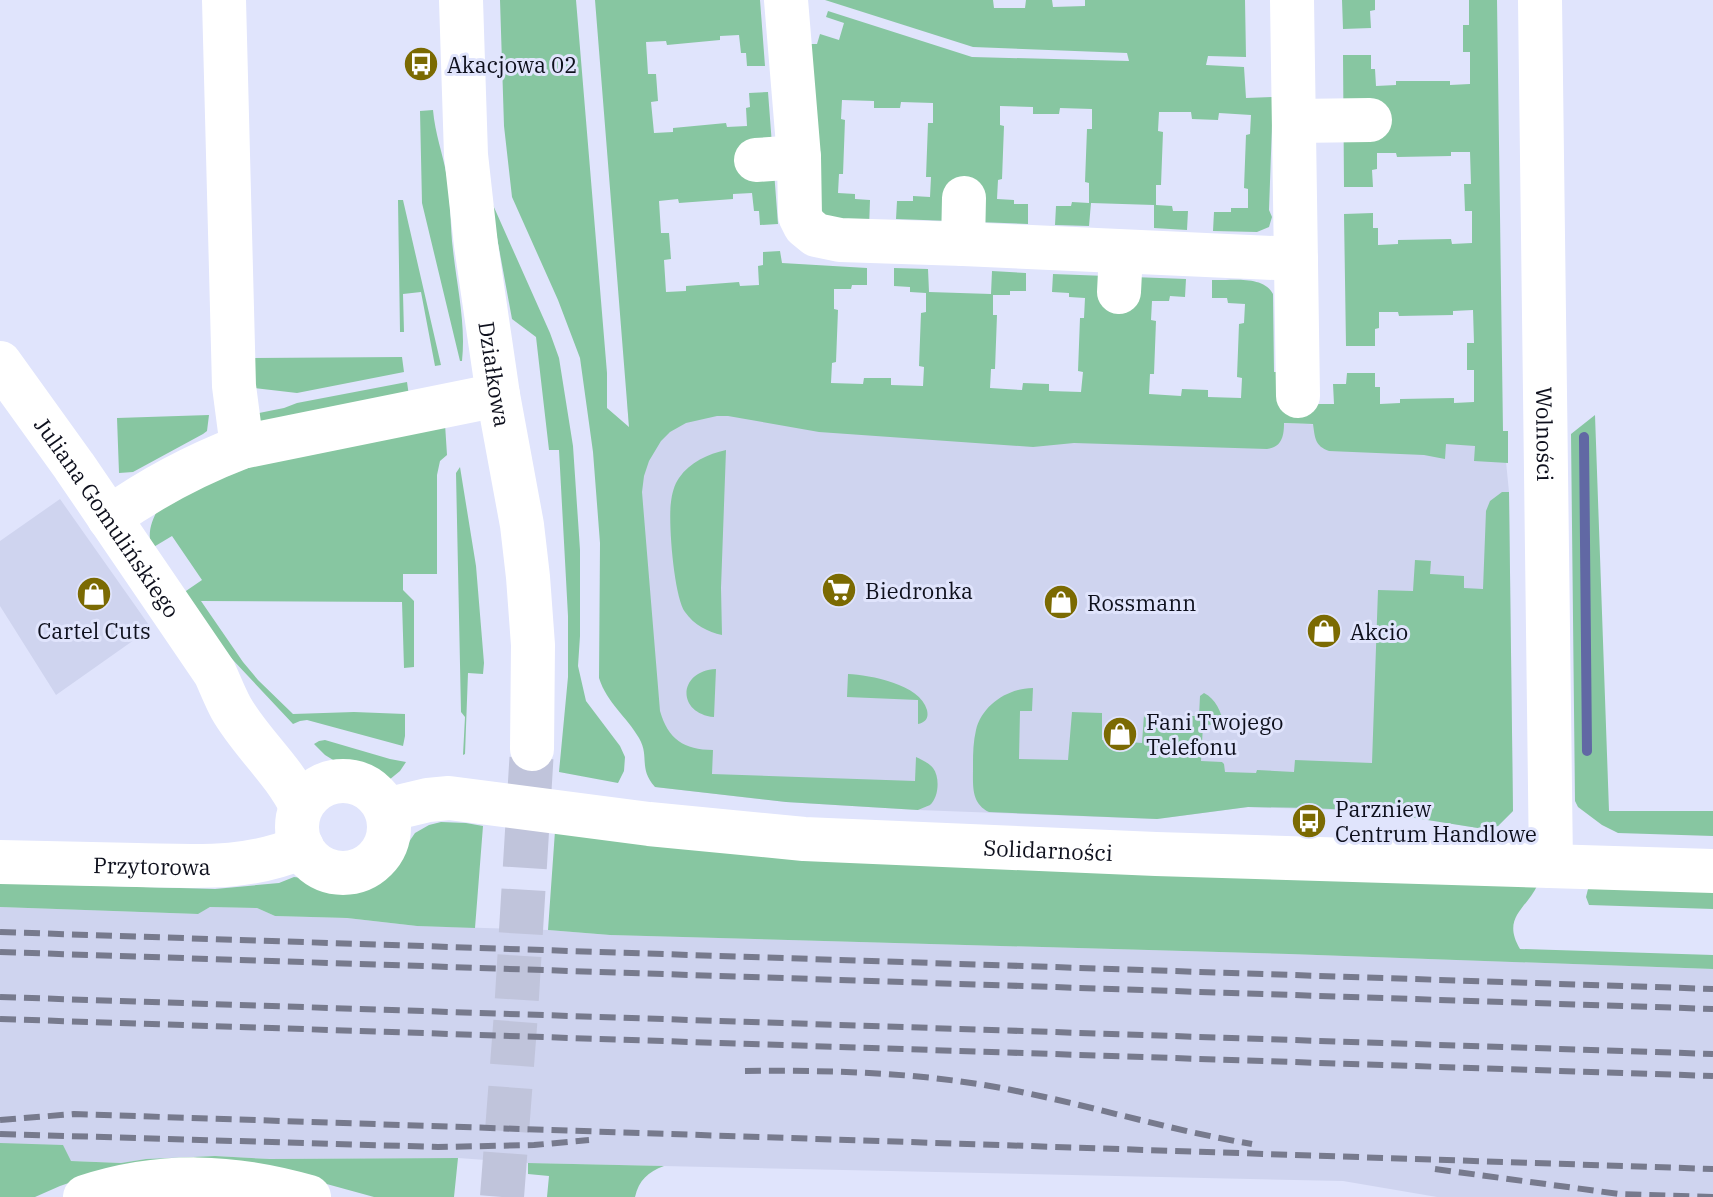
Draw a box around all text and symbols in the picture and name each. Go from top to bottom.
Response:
bus stop icon: Akacjowa 02 [402,45,440,83]
place label: Akacjowa 02 [447,50,577,79]
street label: Działkowa [473,319,518,429]
street label: Wolności [1530,386,1561,482]
street label: Juliana Gomulińskiego [29,411,187,623]
supermarket icon: Biedronka [820,571,858,609]
shop icon: Cartel Cuts [75,575,113,613]
place label: Biedronka [865,576,973,605]
shop icon: Rossmann [1042,583,1080,621]
place label: Rossmann [1087,588,1196,617]
shop icon: Akcio [1305,612,1343,650]
place label: Cartel Cuts [37,616,151,645]
place label: Akcio [1350,617,1408,646]
place label: Fani Twojego Telefonu [1146,707,1283,761]
shop icon: Fani Twojego Telefonu [1101,715,1139,753]
place label: Parzniew Centrum Handlowe [1335,794,1537,848]
bus stop icon: Parzniew Centrum Handlowe [1290,802,1328,840]
street label: Solidarności [983,832,1114,867]
street label: Przytorowa [93,850,211,881]

